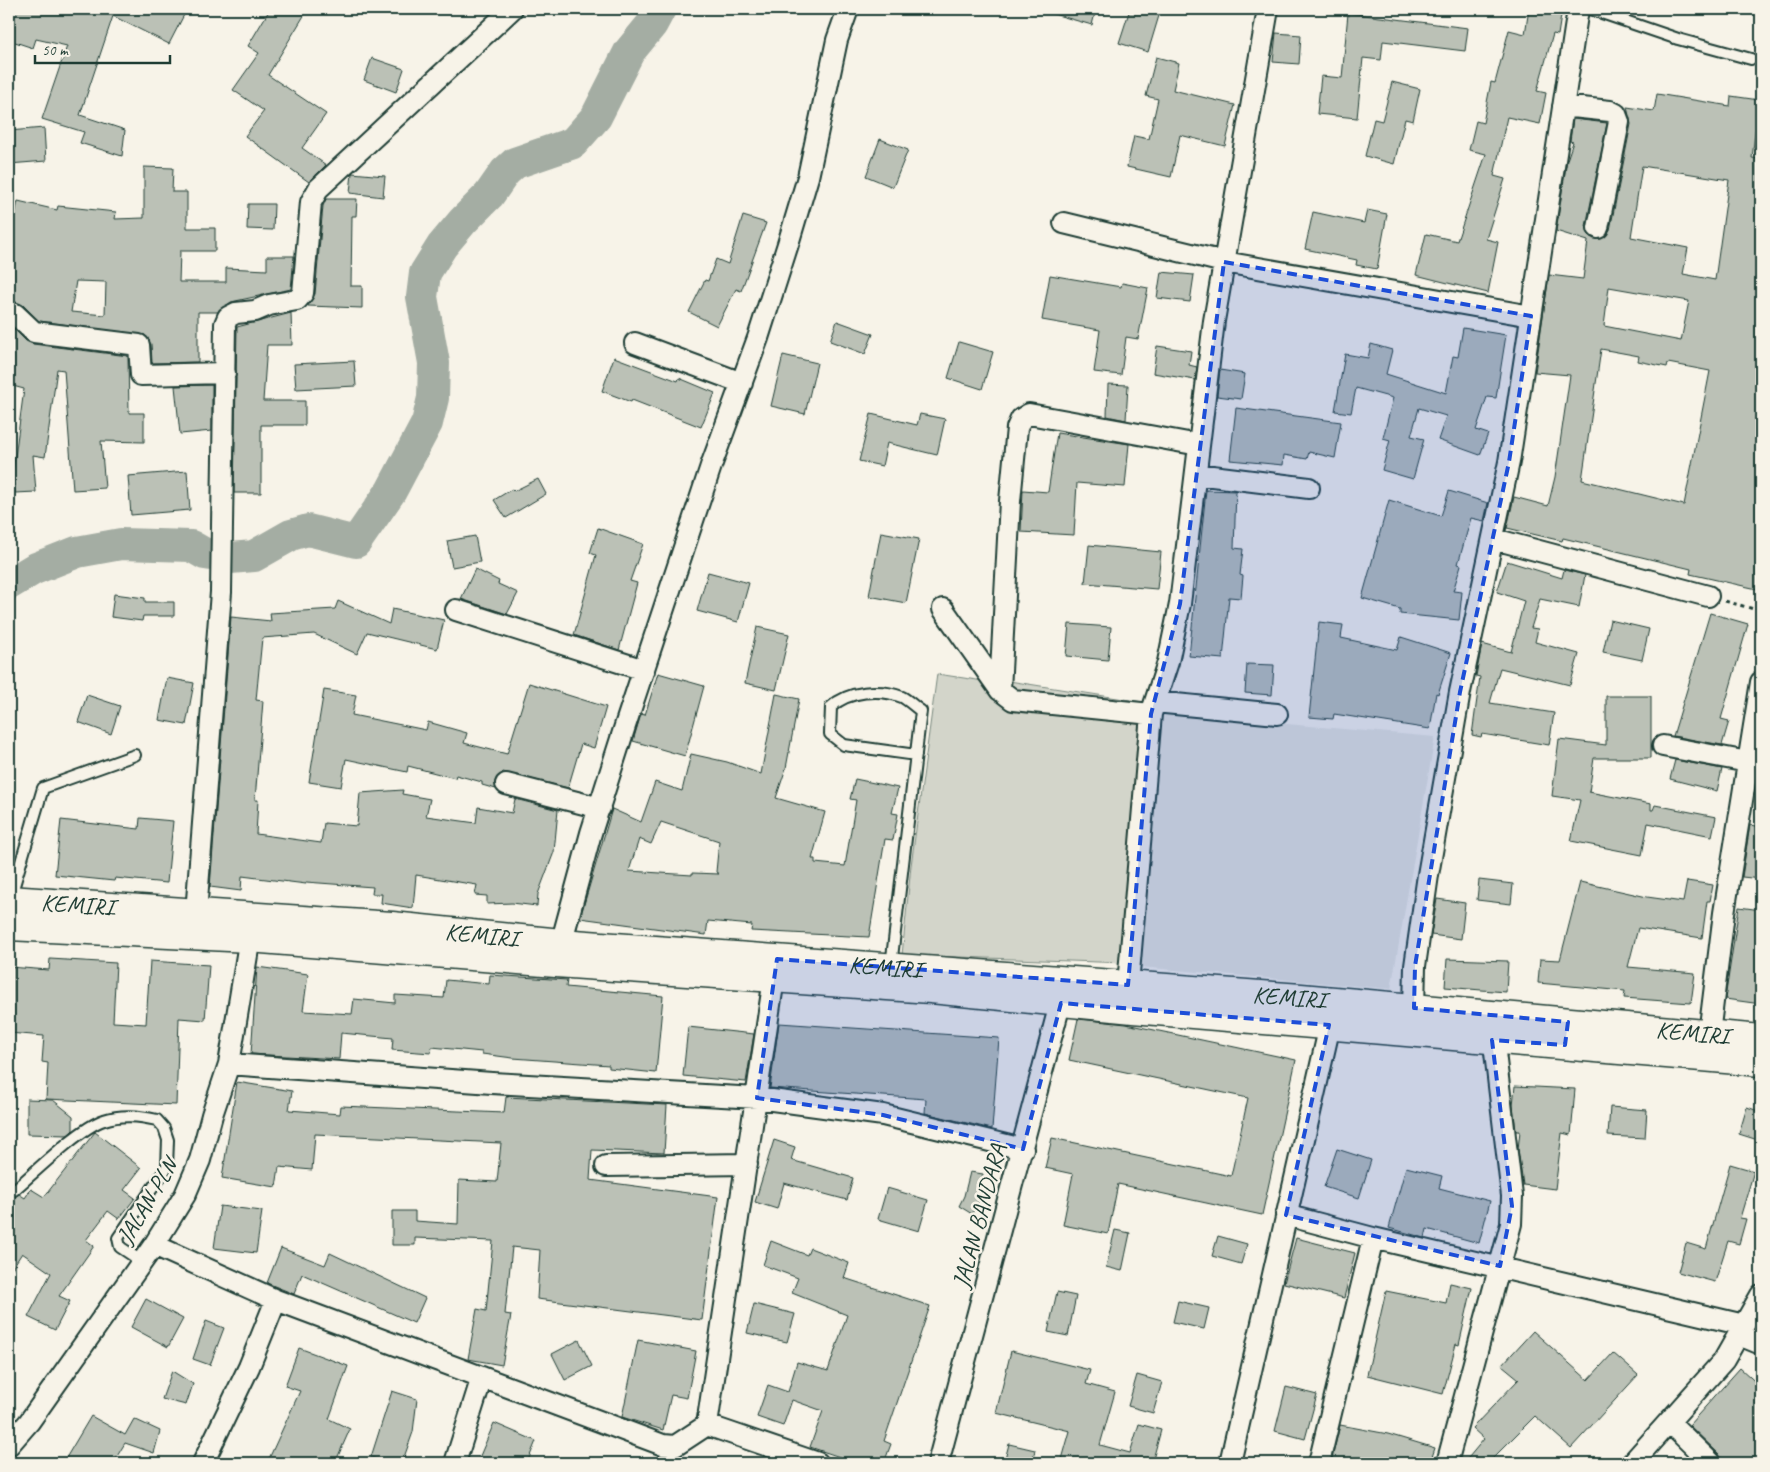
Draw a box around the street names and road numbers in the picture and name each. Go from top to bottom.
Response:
street label: KEMIRI [40,887,120,922]
street label: KEMIRI [444,916,524,954]
street label: KEMIRI [848,949,927,985]
street label: KEMIRI [1252,979,1331,1016]
street label: KEMIRI [1655,1015,1735,1051]
street label: JALAN BANDARA [945,1140,1013,1292]
street label: JALAN PLN [109,1150,186,1250]

